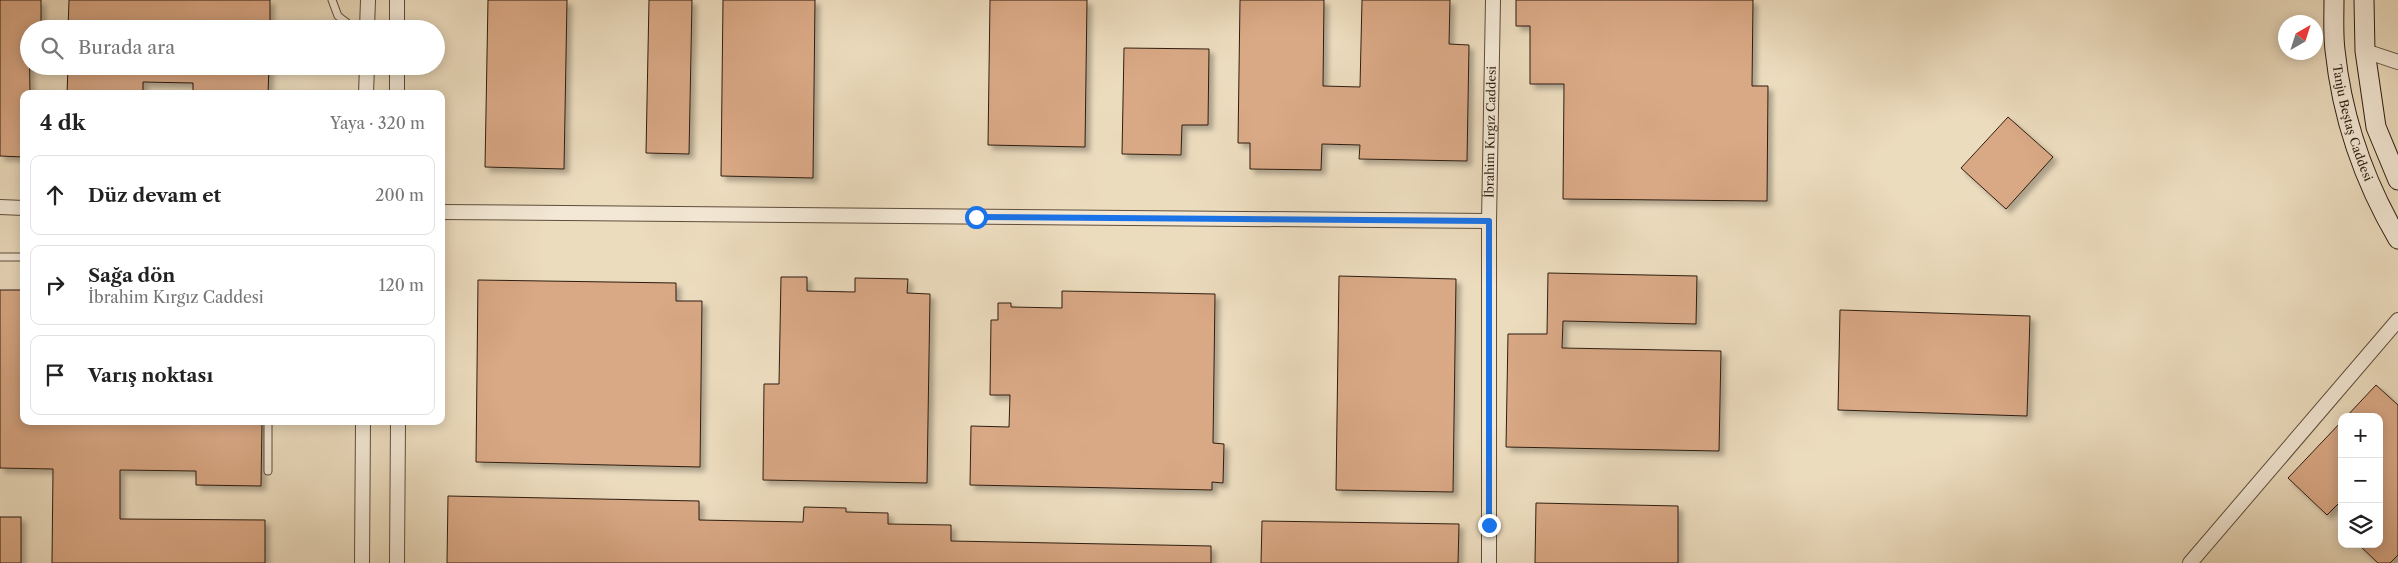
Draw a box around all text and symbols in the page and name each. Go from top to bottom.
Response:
north arrow [2278,15,2323,60]
search box [20,20,445,75]
icon: search [38,34,66,62]
text: Burada ara [78,36,175,59]
street label: Tanju Beştaş Caddesi [2330,63,2376,184]
street label: İbrahim Kırgız Caddesi [1480,66,1499,198]
text: 4 dk [40,110,86,135]
text: Yaya · 320 m [330,113,425,133]
icon: ahead [41,181,69,209]
text: Düz devam et [88,184,221,207]
text: 200 m [375,185,424,205]
route start [965,206,988,229]
text: Sağa dön [88,264,175,287]
icon: right [41,271,69,299]
text: 120 m [379,275,424,295]
text: İbrahim Kırgız Caddesi [88,287,264,307]
icon: arrive [41,361,69,389]
text: Varış noktası [88,364,213,387]
map controls [2338,413,2383,548]
button: + [2338,413,2383,458]
button: − [2338,458,2383,503]
button: layers [2338,503,2383,548]
route end [1478,514,1501,537]

